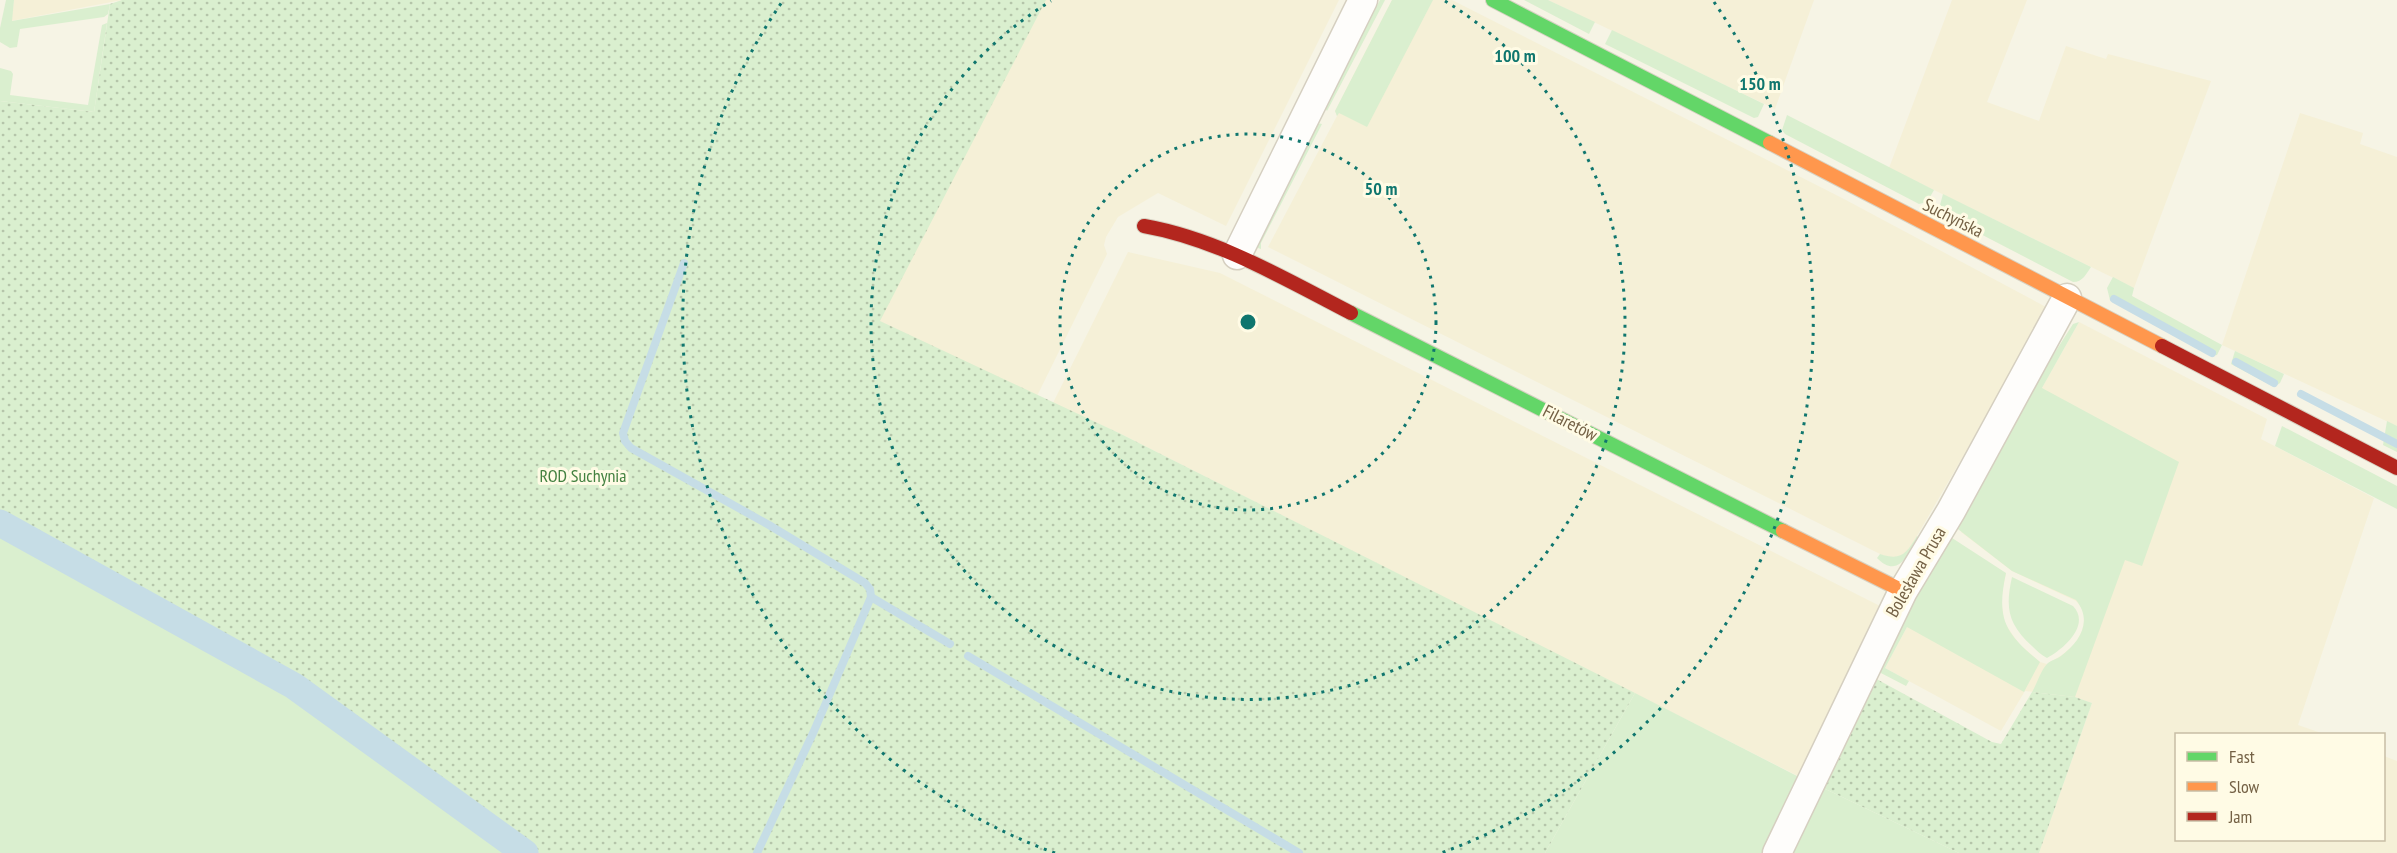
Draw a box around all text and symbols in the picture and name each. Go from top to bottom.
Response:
text: 100 m [1494,44,1536,67]
text: 150 m [1739,72,1781,95]
text: 50 m [1365,177,1397,200]
street label: Suchyńska [1919,193,1987,243]
centre of rings [1238,312,1258,332]
street label: Filaretów [1539,399,1602,446]
park label: ROD Suchynia [540,464,626,487]
street label: Bolesława Prusa [1880,522,1951,621]
legend [2175,733,2385,841]
text: Fast [2229,745,2255,768]
text: Slow [2229,775,2260,798]
text: Jam [2228,805,2252,828]

